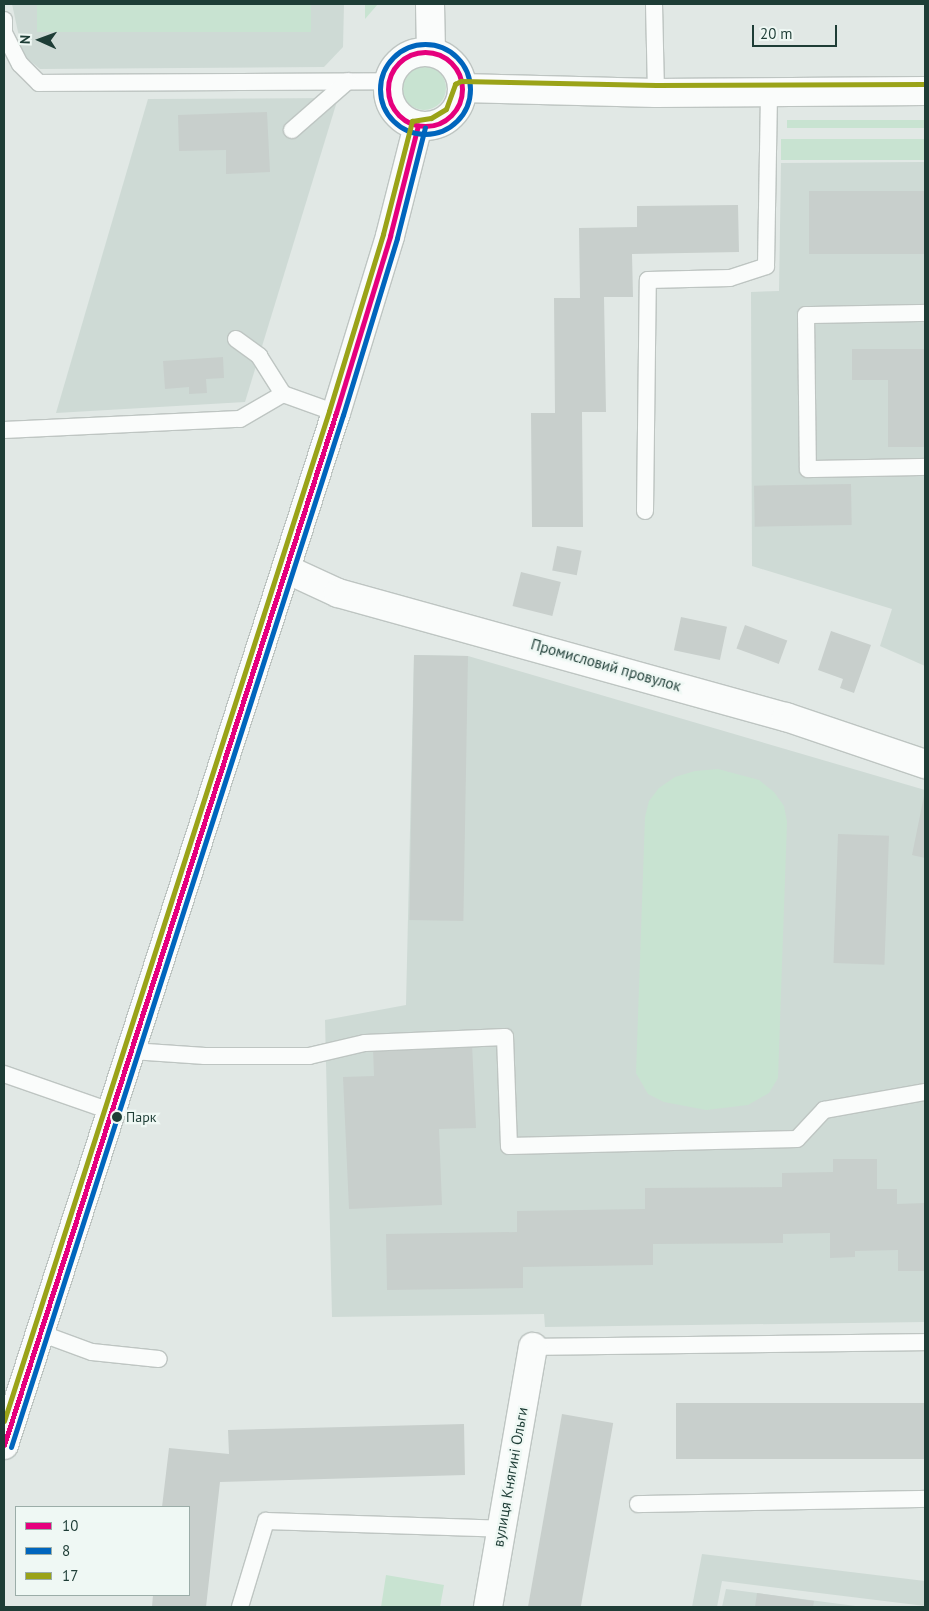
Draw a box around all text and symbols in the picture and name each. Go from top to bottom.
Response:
north arrow [15,15,65,65]
scale bar [754,15,839,47]
text: 20 m [760,24,793,43]
text: N [16,35,34,44]
street label: Промисловий провулок [529,635,683,695]
place label: Парк [126,1109,156,1125]
marker: Парк [112,1112,122,1122]
street label: вулиця Княгині Ольги [489,1406,531,1548]
legend [15,1506,190,1596]
text: 10 [62,1516,78,1535]
text: 8 [62,1541,70,1560]
text: 17 [62,1566,78,1585]

